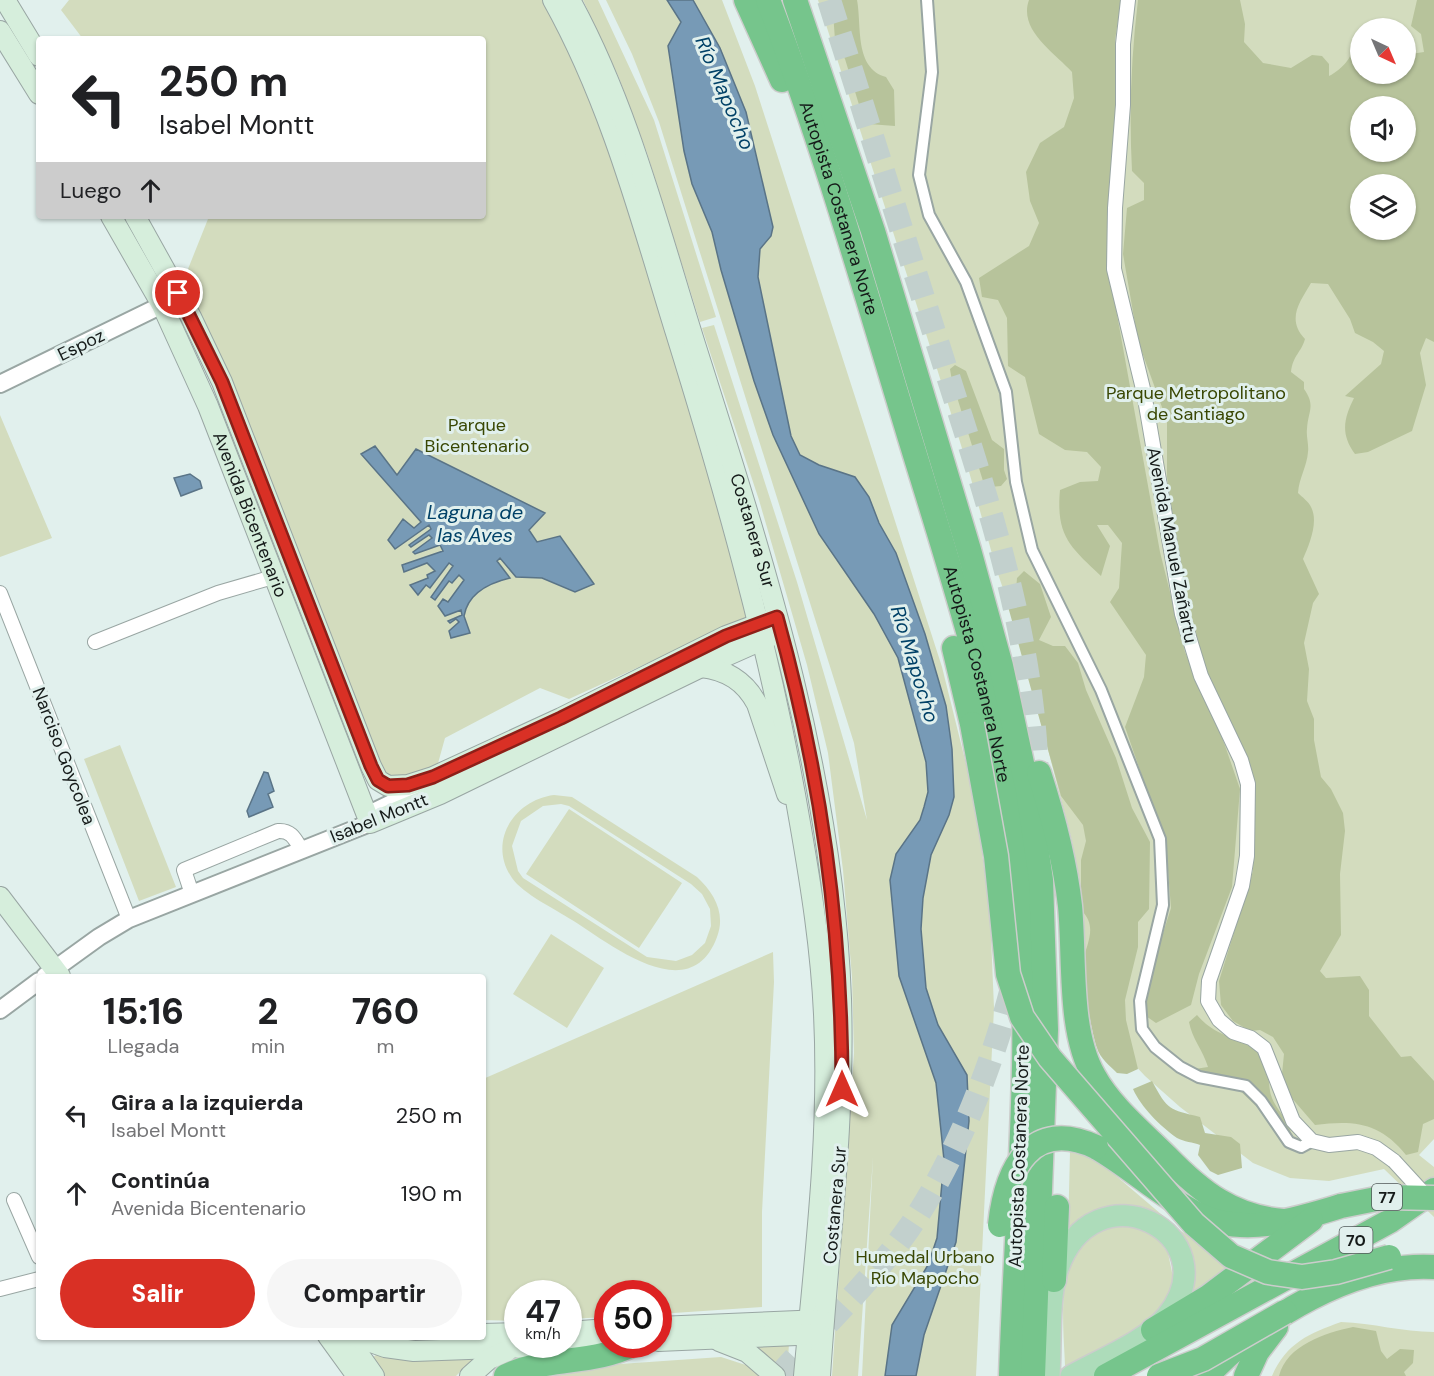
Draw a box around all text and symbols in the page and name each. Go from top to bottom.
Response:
north arrow [1350,18,1416,84]
map controls [1350,18,1416,240]
water label: Río Mapocho [689,32,761,154]
text: 250 m [159,54,288,109]
icon: left [60,60,138,138]
button: sound [1350,96,1416,162]
street label: Autopista Costanera Norte [794,98,884,318]
text: Isabel Montt [159,107,314,142]
icon: ahead [134,174,167,207]
button: layers [1350,174,1416,240]
text: Luego [60,176,122,205]
pin [152,267,203,318]
icon: arrive [161,276,194,309]
street label: Espoz [54,323,108,367]
park label: Parque Metropolitano de Santiago [1106,381,1286,426]
park label: Parque Bicentenario [425,413,529,458]
street label: Avenida Bicentenario [207,428,293,601]
street label: Avenida Manuel Zañartu [1141,445,1203,645]
street label: Costanera Sur [724,470,781,591]
water label: Laguna de las Aves [427,499,523,548]
street label: Autopista Costanera Norte [938,563,1016,785]
water label: Río Mapocho [885,602,945,726]
street label: Narciso Goycolea [27,684,101,828]
street label: Isabel Montt [326,787,432,849]
text: 15:16 [103,988,184,1035]
text: 2 [258,988,278,1035]
text: 760 [352,988,419,1035]
text: Llegada [108,1033,179,1059]
text: min [251,1033,285,1059]
text: m [377,1033,394,1059]
street label: Autopista Costanera Norte [1003,1044,1035,1268]
position arrow [810,1057,874,1121]
text: Gira a la izquierda [111,1088,303,1117]
icon: left [60,1099,93,1132]
text: 250 m [395,1101,462,1130]
text: Isabel Montt [111,1117,226,1143]
street label: Costanera Sur [818,1145,852,1265]
text: Continúa [111,1166,210,1195]
icon: ahead [60,1177,93,1210]
text: 190 m [401,1179,462,1208]
road number: 77 [1372,1184,1402,1210]
text: Avenida Bicentenario [111,1195,306,1221]
road number: 70 [1340,1227,1372,1253]
park label: Humedal Urbano Río Mapocho [855,1245,995,1290]
button: Salir [60,1259,255,1328]
button: Compartir [267,1259,462,1328]
speed limit sign: 50 [594,1280,672,1358]
text: 47 [525,1292,561,1331]
text: km/h [525,1324,561,1344]

